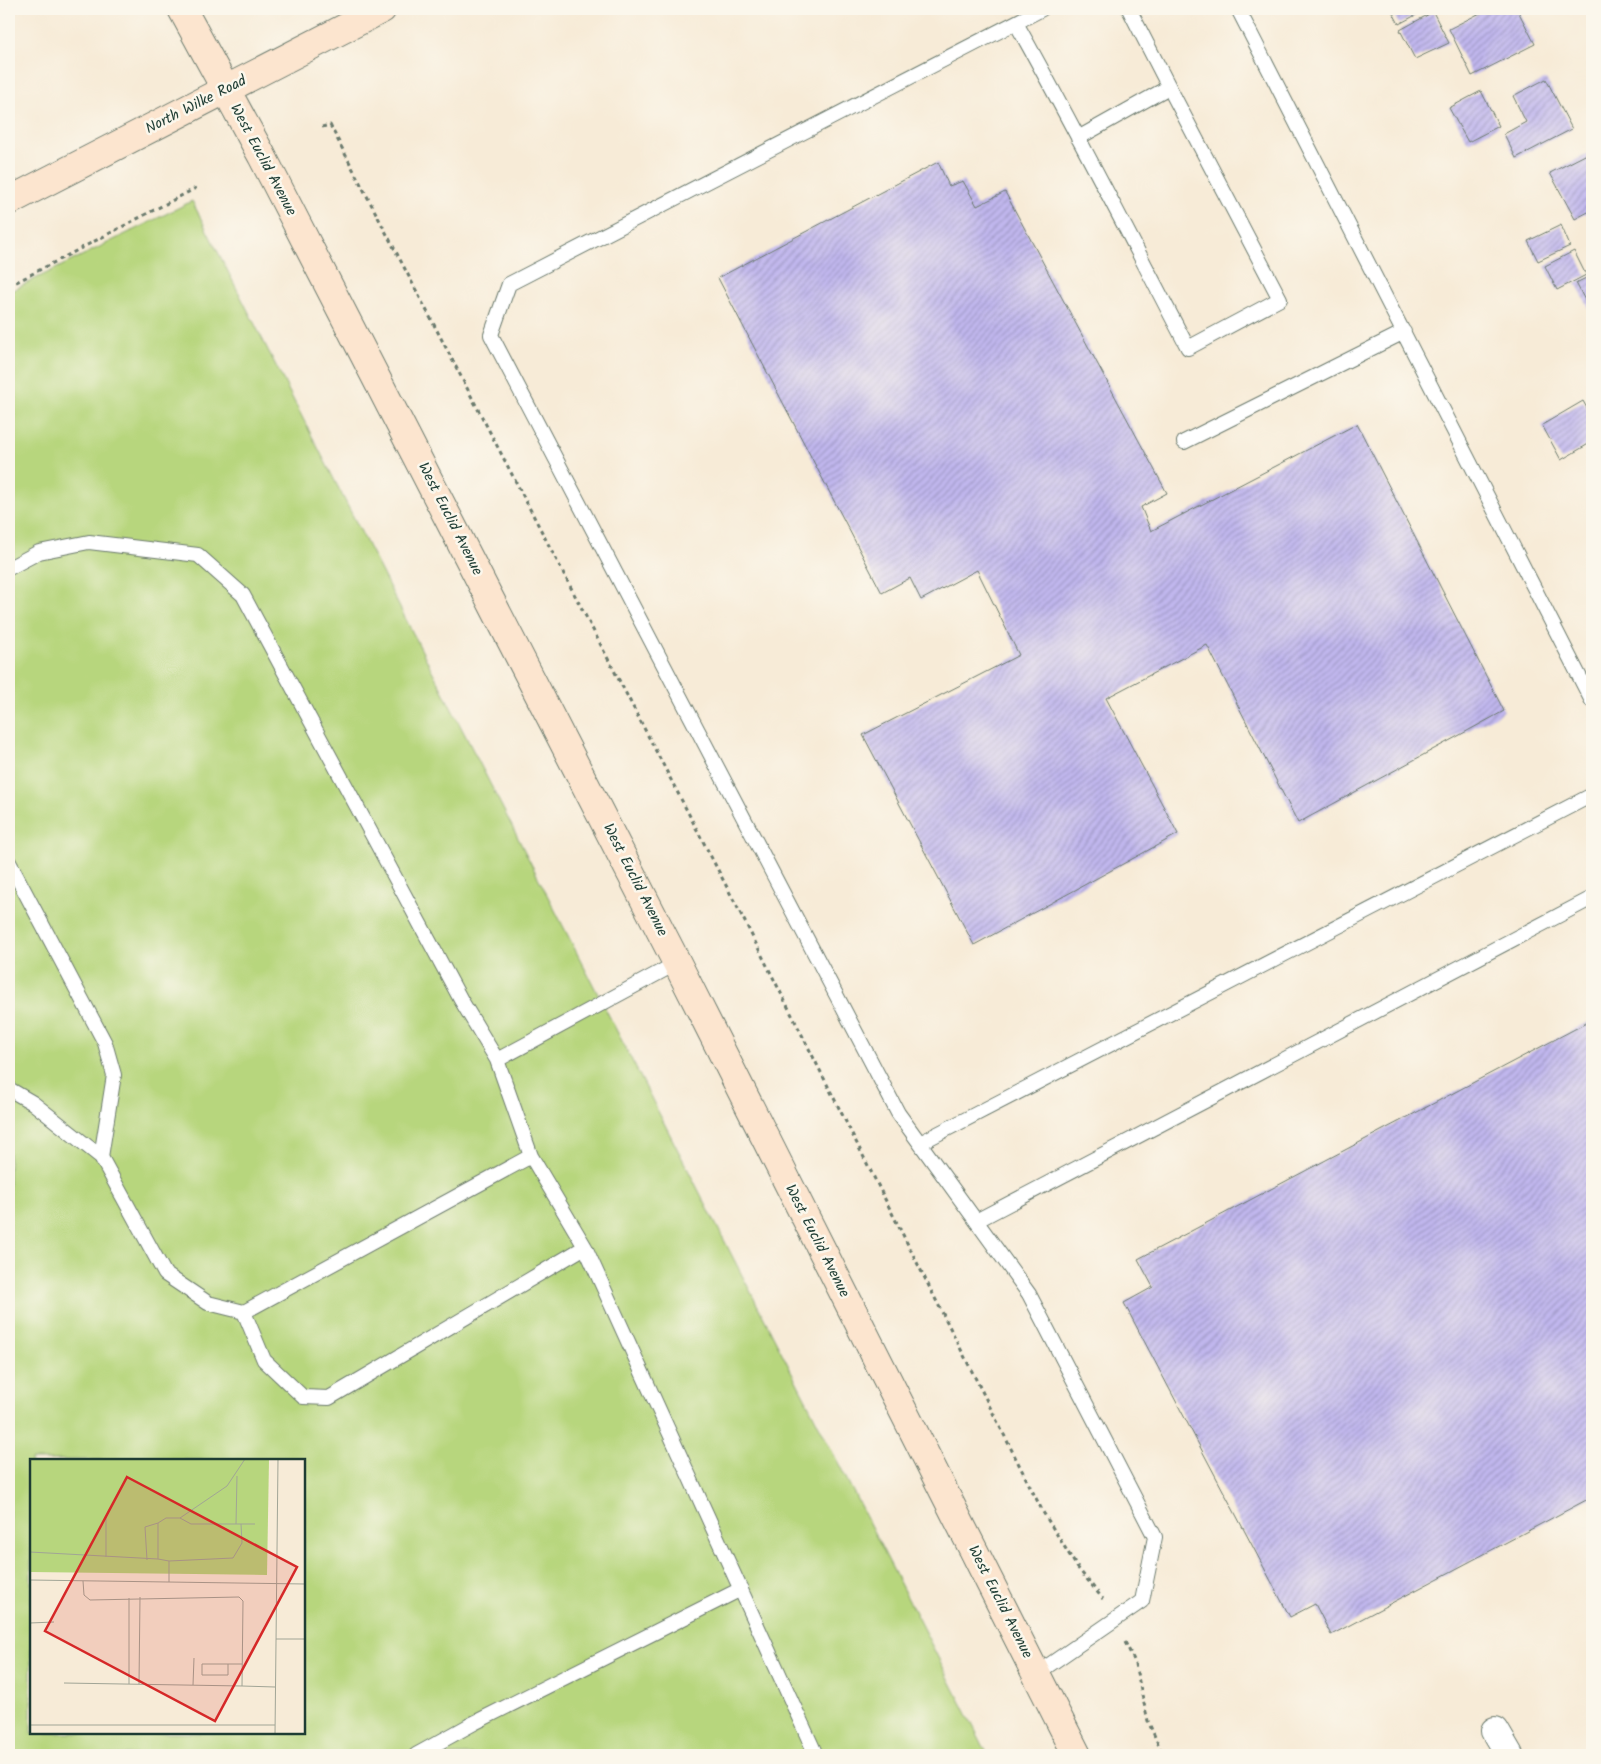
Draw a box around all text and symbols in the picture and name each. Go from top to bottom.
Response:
street label: North Wilke Road [141,69,251,141]
street label: West Euclid Avenue [223,100,303,221]
street label: West Euclid Avenue [411,458,489,580]
street label: West Euclid Avenue [596,819,674,941]
street label: West Euclid Avenue [778,1180,856,1302]
inset map [30,1459,305,1734]
street label: West Euclid Avenue [961,1541,1039,1663]

